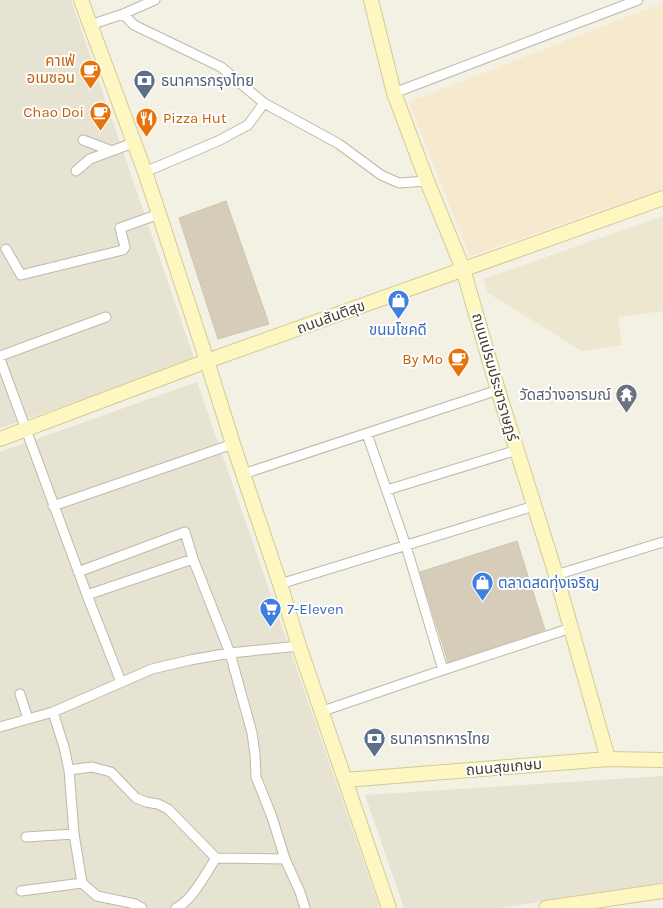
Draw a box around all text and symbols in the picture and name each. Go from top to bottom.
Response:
place label: คาเฟ่ อเมซอน [27,52,75,87]
cafe icon: คาเฟ่ อเมซอน [79,58,103,89]
bank icon: ธนาคารกรุงไทย [133,69,157,100]
place label: ธนาคารกรุงไทย [161,72,254,90]
cafe icon: Chao Doi [88,100,112,131]
place label: Chao Doi [23,103,84,121]
restaurant icon: Pizza Hut [135,106,159,137]
place label: Pizza Hut [163,109,227,127]
shop icon: ขนมโชคดี [386,289,410,320]
street label: ถนนสันติสุข [294,296,368,338]
street label: ถนนเปรมประชาราษฏร์ [468,311,522,444]
place label: ขนมโชคดี [369,321,427,339]
cafe icon: By Mo [447,347,471,378]
place label: By Mo [402,350,443,368]
temple icon: วัดสว่างอารมณ์ [615,383,639,414]
place label: วัดสว่างอารมณ์ [519,386,611,404]
shop icon: ตลาดสดทุ่งเจริญ [470,571,494,602]
place label: ตลาดสดทุ่งเจริญ [498,574,599,592]
supermarket icon: 7-Eleven [259,597,283,628]
place label: 7-Eleven [287,600,344,618]
bank icon: ธนาคารทหารไทย [362,727,386,758]
place label: ธนาคารทหารไทย [390,730,490,748]
street label: ถนนสุขเกษม [465,755,543,779]

